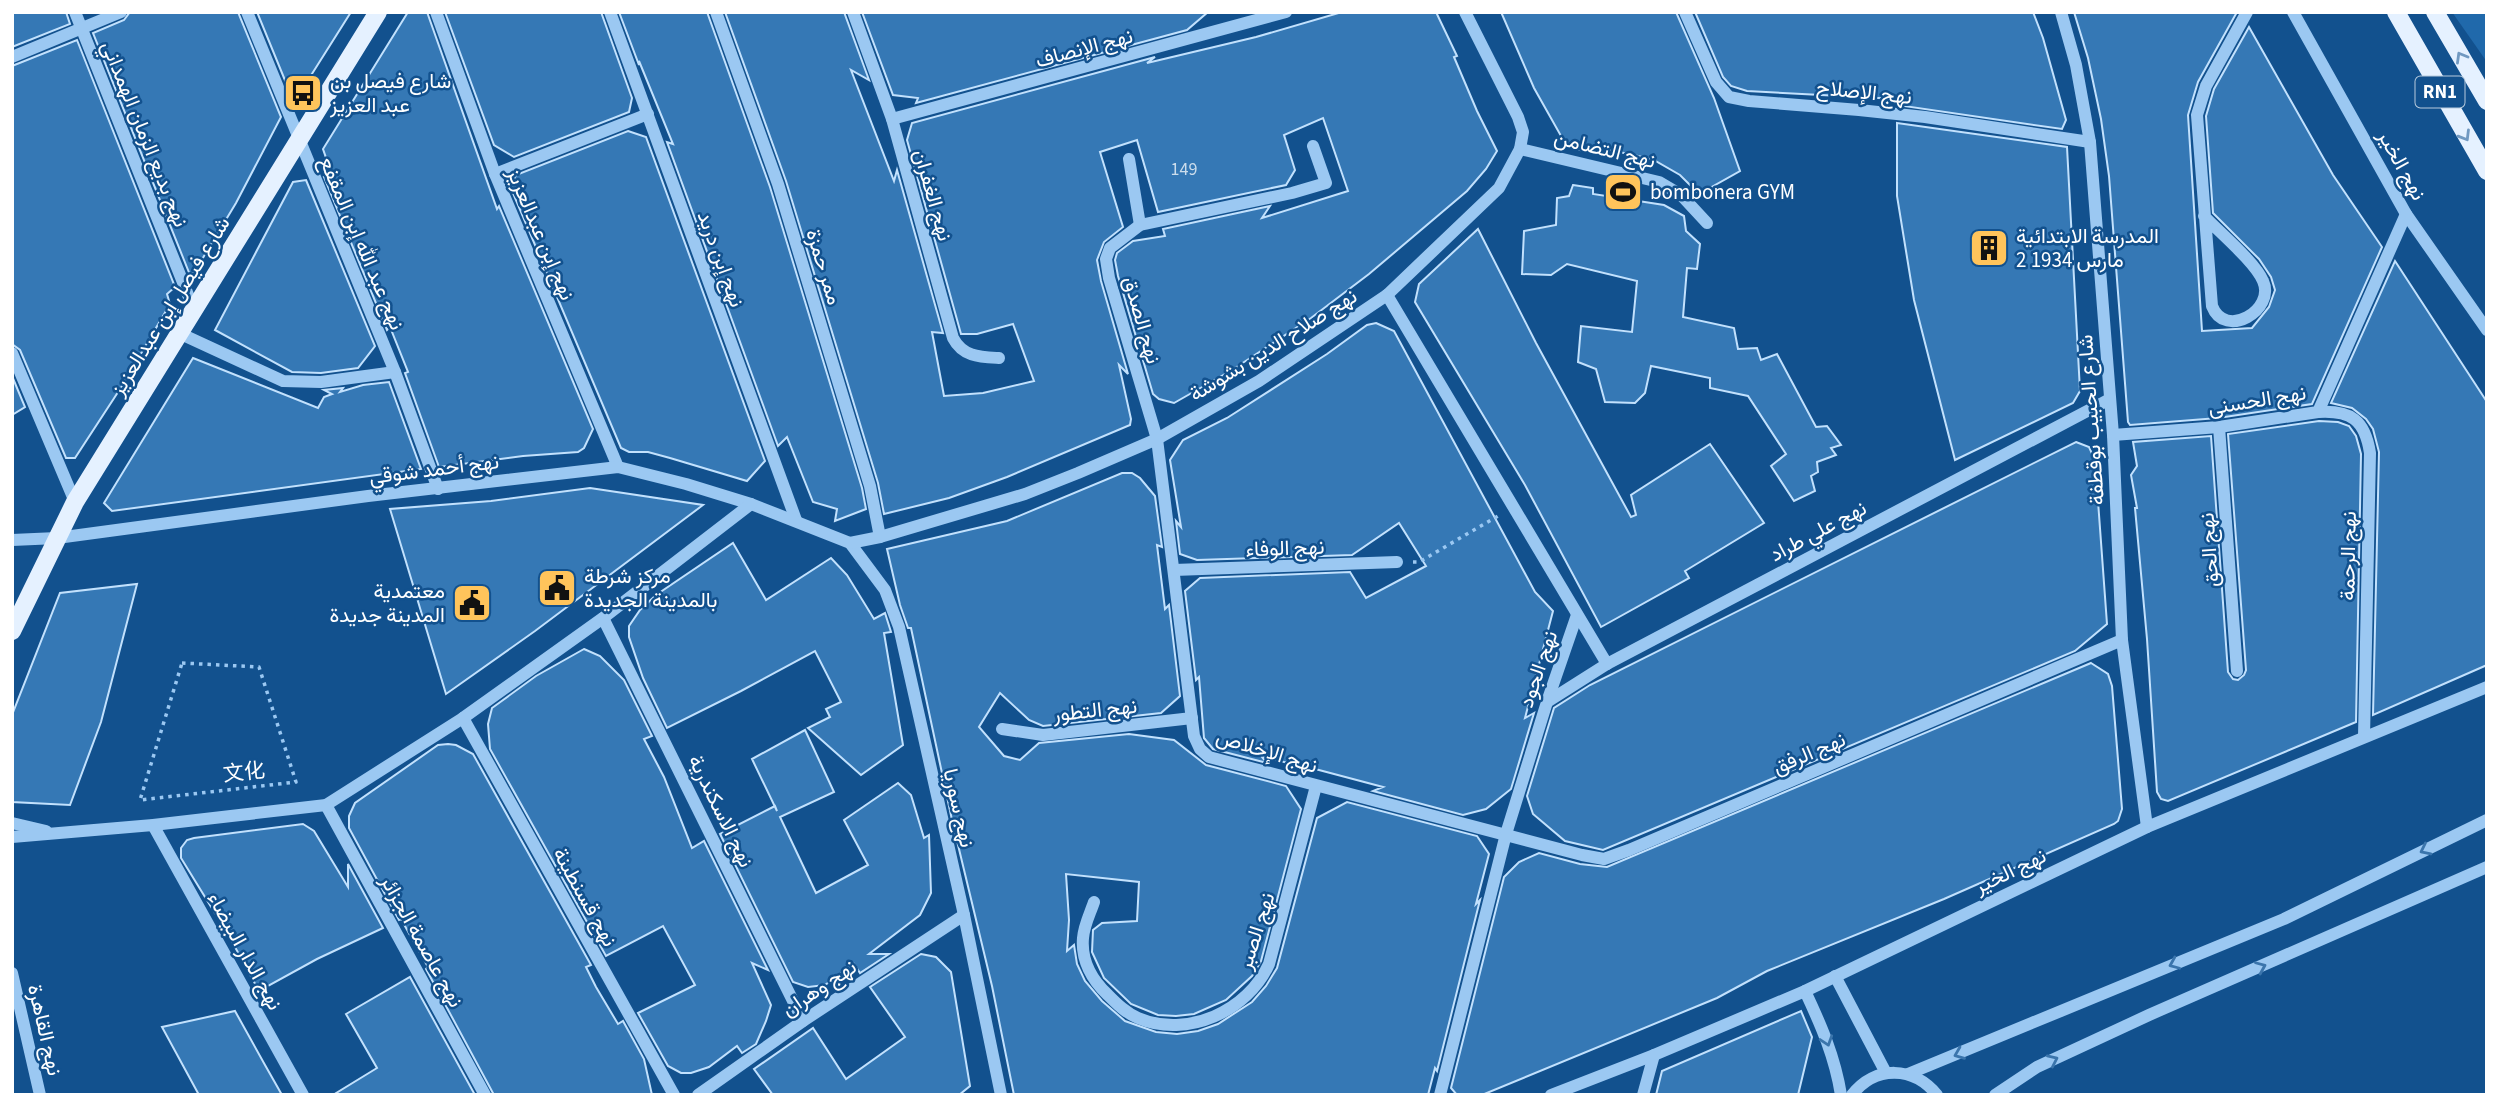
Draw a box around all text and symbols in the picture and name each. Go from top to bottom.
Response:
street label: نهج الإنصاف [1032,21,1136,75]
street label: نهج بديع الزمان الهمداني [92,36,196,232]
one-way arrow [2456,51,2469,64]
place label: شارع فيصل بن عبد العزيز [329,66,451,120]
bus stop icon: شارع فيصل بن عبد العزيز [282,72,324,114]
street label: نهج الإصلاح [1815,72,1913,112]
road number: RN1 [2416,76,2464,108]
street label: نهج التضامن [1551,122,1659,176]
street label: نهج الخير [2370,123,2434,206]
one-way arrow [2457,128,2470,141]
street label: نهج الغفران [906,146,960,244]
street label: نهج عبد الله إبن المقفع [312,151,412,335]
house number: 149 [1171,157,1197,182]
street label: نهج إبن عبدالعزيز [499,162,582,305]
sports icon: bombonera GYM [1602,171,1644,213]
place label: bombonera GYM [1650,177,1795,207]
street label: نهج إبن دريد [690,207,752,311]
street label: شارع فيصل إبن عبدالعزيز [102,211,237,402]
place label: المدرسة الابتدائية 2 مارس 1934 [2016,221,2159,275]
street label: ممر حمزة [798,225,850,309]
building icon: المدرسة الابتدائية 2 مارس 1934 [1968,227,2010,269]
street label: نهج الصدق [1115,273,1169,367]
street label: نهج صلاح الدين بشوشة [1183,281,1363,409]
street label: شارع الحبيب بوقطفة [2070,334,2112,506]
street label: نهج الحسنى [2206,377,2308,423]
street label: نهج أحمد شوقي [367,446,501,494]
street label: نهج علي طراد [1764,493,1873,571]
street label: نهج الرحمة [2332,511,2364,601]
street label: نهج الحق [2191,512,2227,588]
street label: نهج الوفاء [1245,532,1325,564]
place label: مركز شرطة بالمدينة الجديدة [584,561,718,615]
public building icon: مركز شرطة بالمدينة الجديدة [536,567,578,609]
place label: معتمدية المدينة جديدة [329,576,445,630]
public building icon: معتمدية المدينة جديدة [451,582,493,624]
street label: نهج الجود [1511,626,1565,712]
street label: نهج التطور [1051,691,1138,729]
street label: نهج الإخلاص [1212,721,1322,781]
street label: نهج الرفق [1768,724,1850,782]
street label: نهج الاسكندرية [681,750,761,872]
street label: 文化 [222,755,266,789]
street label: نهج سوريا [935,766,983,850]
street label: نهج الخير [1968,841,2051,902]
one-way arrow [2420,841,2432,855]
street label: نهج قسنطينة [545,842,625,952]
street label: نهج عاصمة الجزائر [373,868,471,1013]
street label: نهج الدار البيضاء [200,886,290,1016]
street label: نهج الصبر [1229,889,1283,974]
street label: نهج وهران [775,952,863,1024]
one-way arrow [2168,956,2180,970]
one-way arrow [2254,961,2266,975]
street label: نهج القاهرة [20,981,70,1079]
one-way arrow [1819,1035,1834,1047]
one-way arrow [1954,1045,1966,1059]
one-way arrow [2046,1054,2058,1068]

